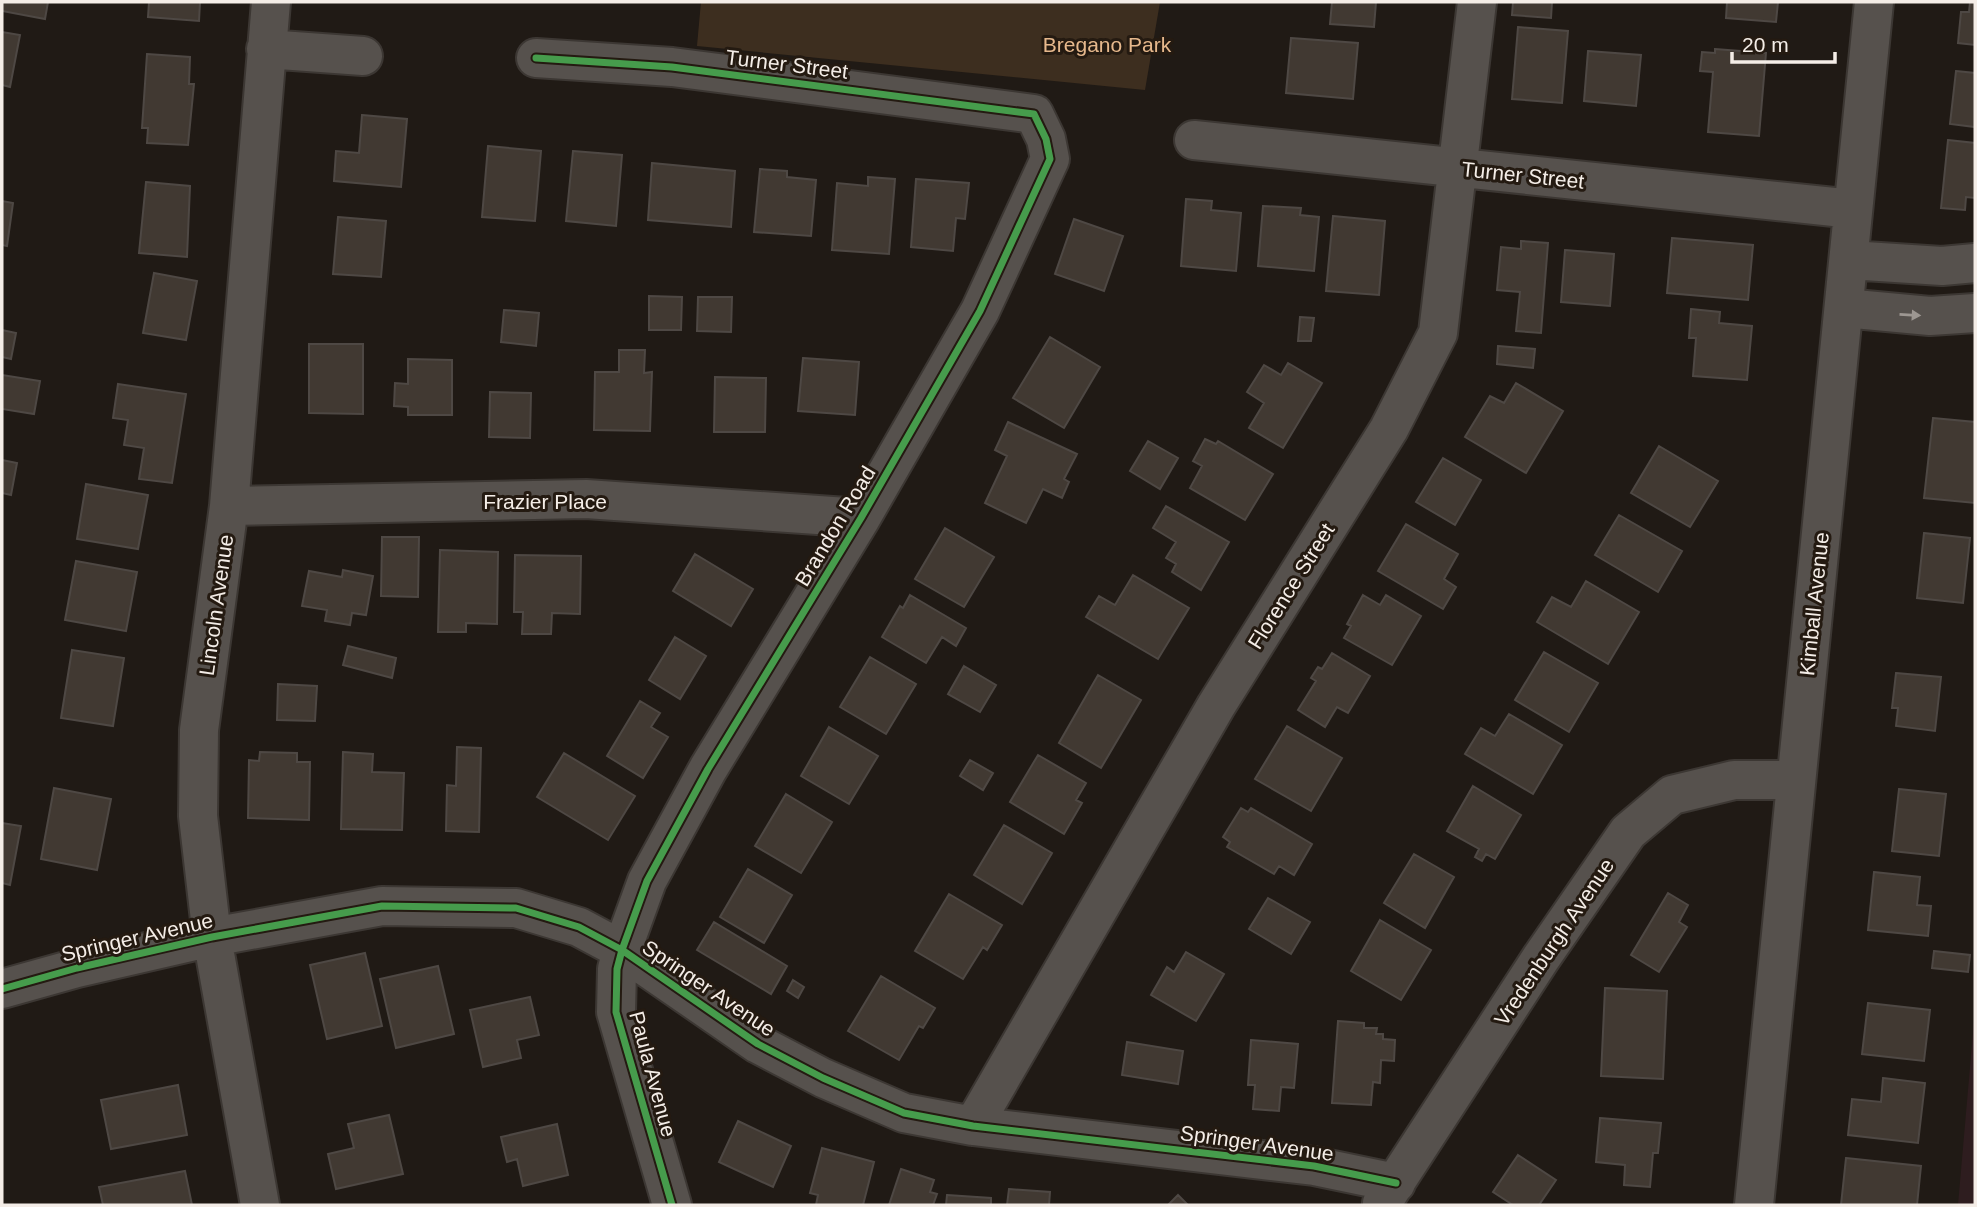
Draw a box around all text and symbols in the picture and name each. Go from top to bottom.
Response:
scale bar [1732,21,1835,65]
park label: Bregano Park [1043,33,1172,56]
text: 20 m [1742,33,1789,56]
street label: Turner Street [725,45,850,83]
street label: Turner Street [1461,157,1585,193]
one-way arrow [1899,310,1921,321]
street label: Brandon Road [790,462,880,590]
street label: Frazier Place [483,490,607,513]
street label: Florence Street [1243,519,1339,653]
street label: Kimball Avenue [1795,531,1833,677]
street label: Lincoln Avenue [195,533,237,677]
street label: Vredenburgh Avenue [1490,854,1618,1030]
street label: Springer Avenue [59,908,215,966]
street label: Springer Avenue [638,935,780,1041]
street label: Paula Avenue [625,1009,681,1139]
street label: Springer Avenue [1179,1121,1335,1165]

